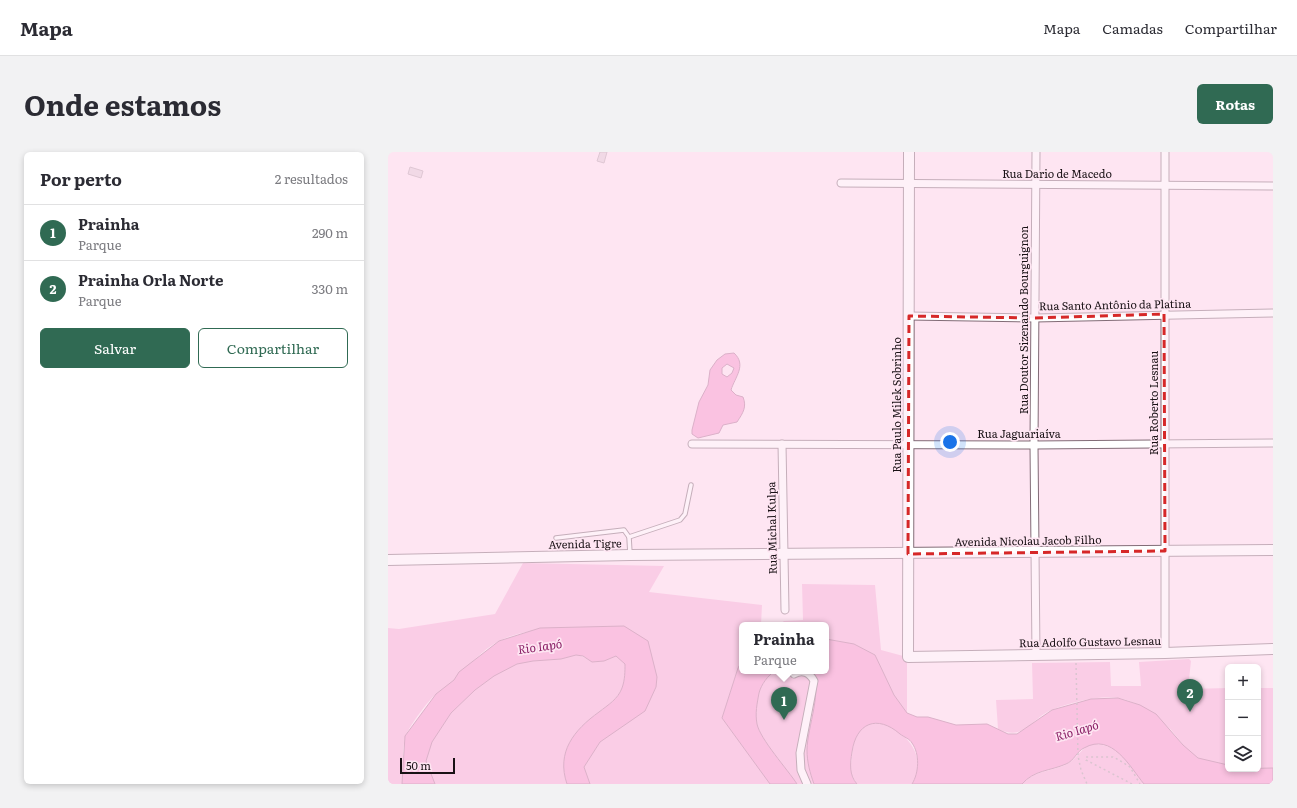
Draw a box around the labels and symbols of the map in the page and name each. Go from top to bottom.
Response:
street label: Rua Dario de Macedo [1002,165,1112,181]
street label: Rua Doutor Sizenando Bourguignon [1015,226,1031,414]
street label: Rua Santo Antônio da Platina [1039,295,1191,313]
street label: Rua Paulo Milek Sobrinho [888,337,904,473]
street label: Rua Roberto Lesnau [1145,351,1161,455]
street label: Rua Jaguariaíva [977,425,1061,441]
your location [940,432,960,452]
street label: Rua Michal Kulpa [762,481,780,575]
street label: Avenida Nicolau Jacob Filho [954,531,1102,549]
street label: Avenida Tigre [548,534,622,552]
street label: Rua Adolfo Gustavo Lesnau [1019,632,1161,650]
water label: Rio Iapó [516,634,563,658]
pin: 2 [1177,679,1203,712]
pin: 1 [771,687,797,720]
water label: Rio Iapó [1053,715,1101,745]
scale bar [400,756,455,775]

